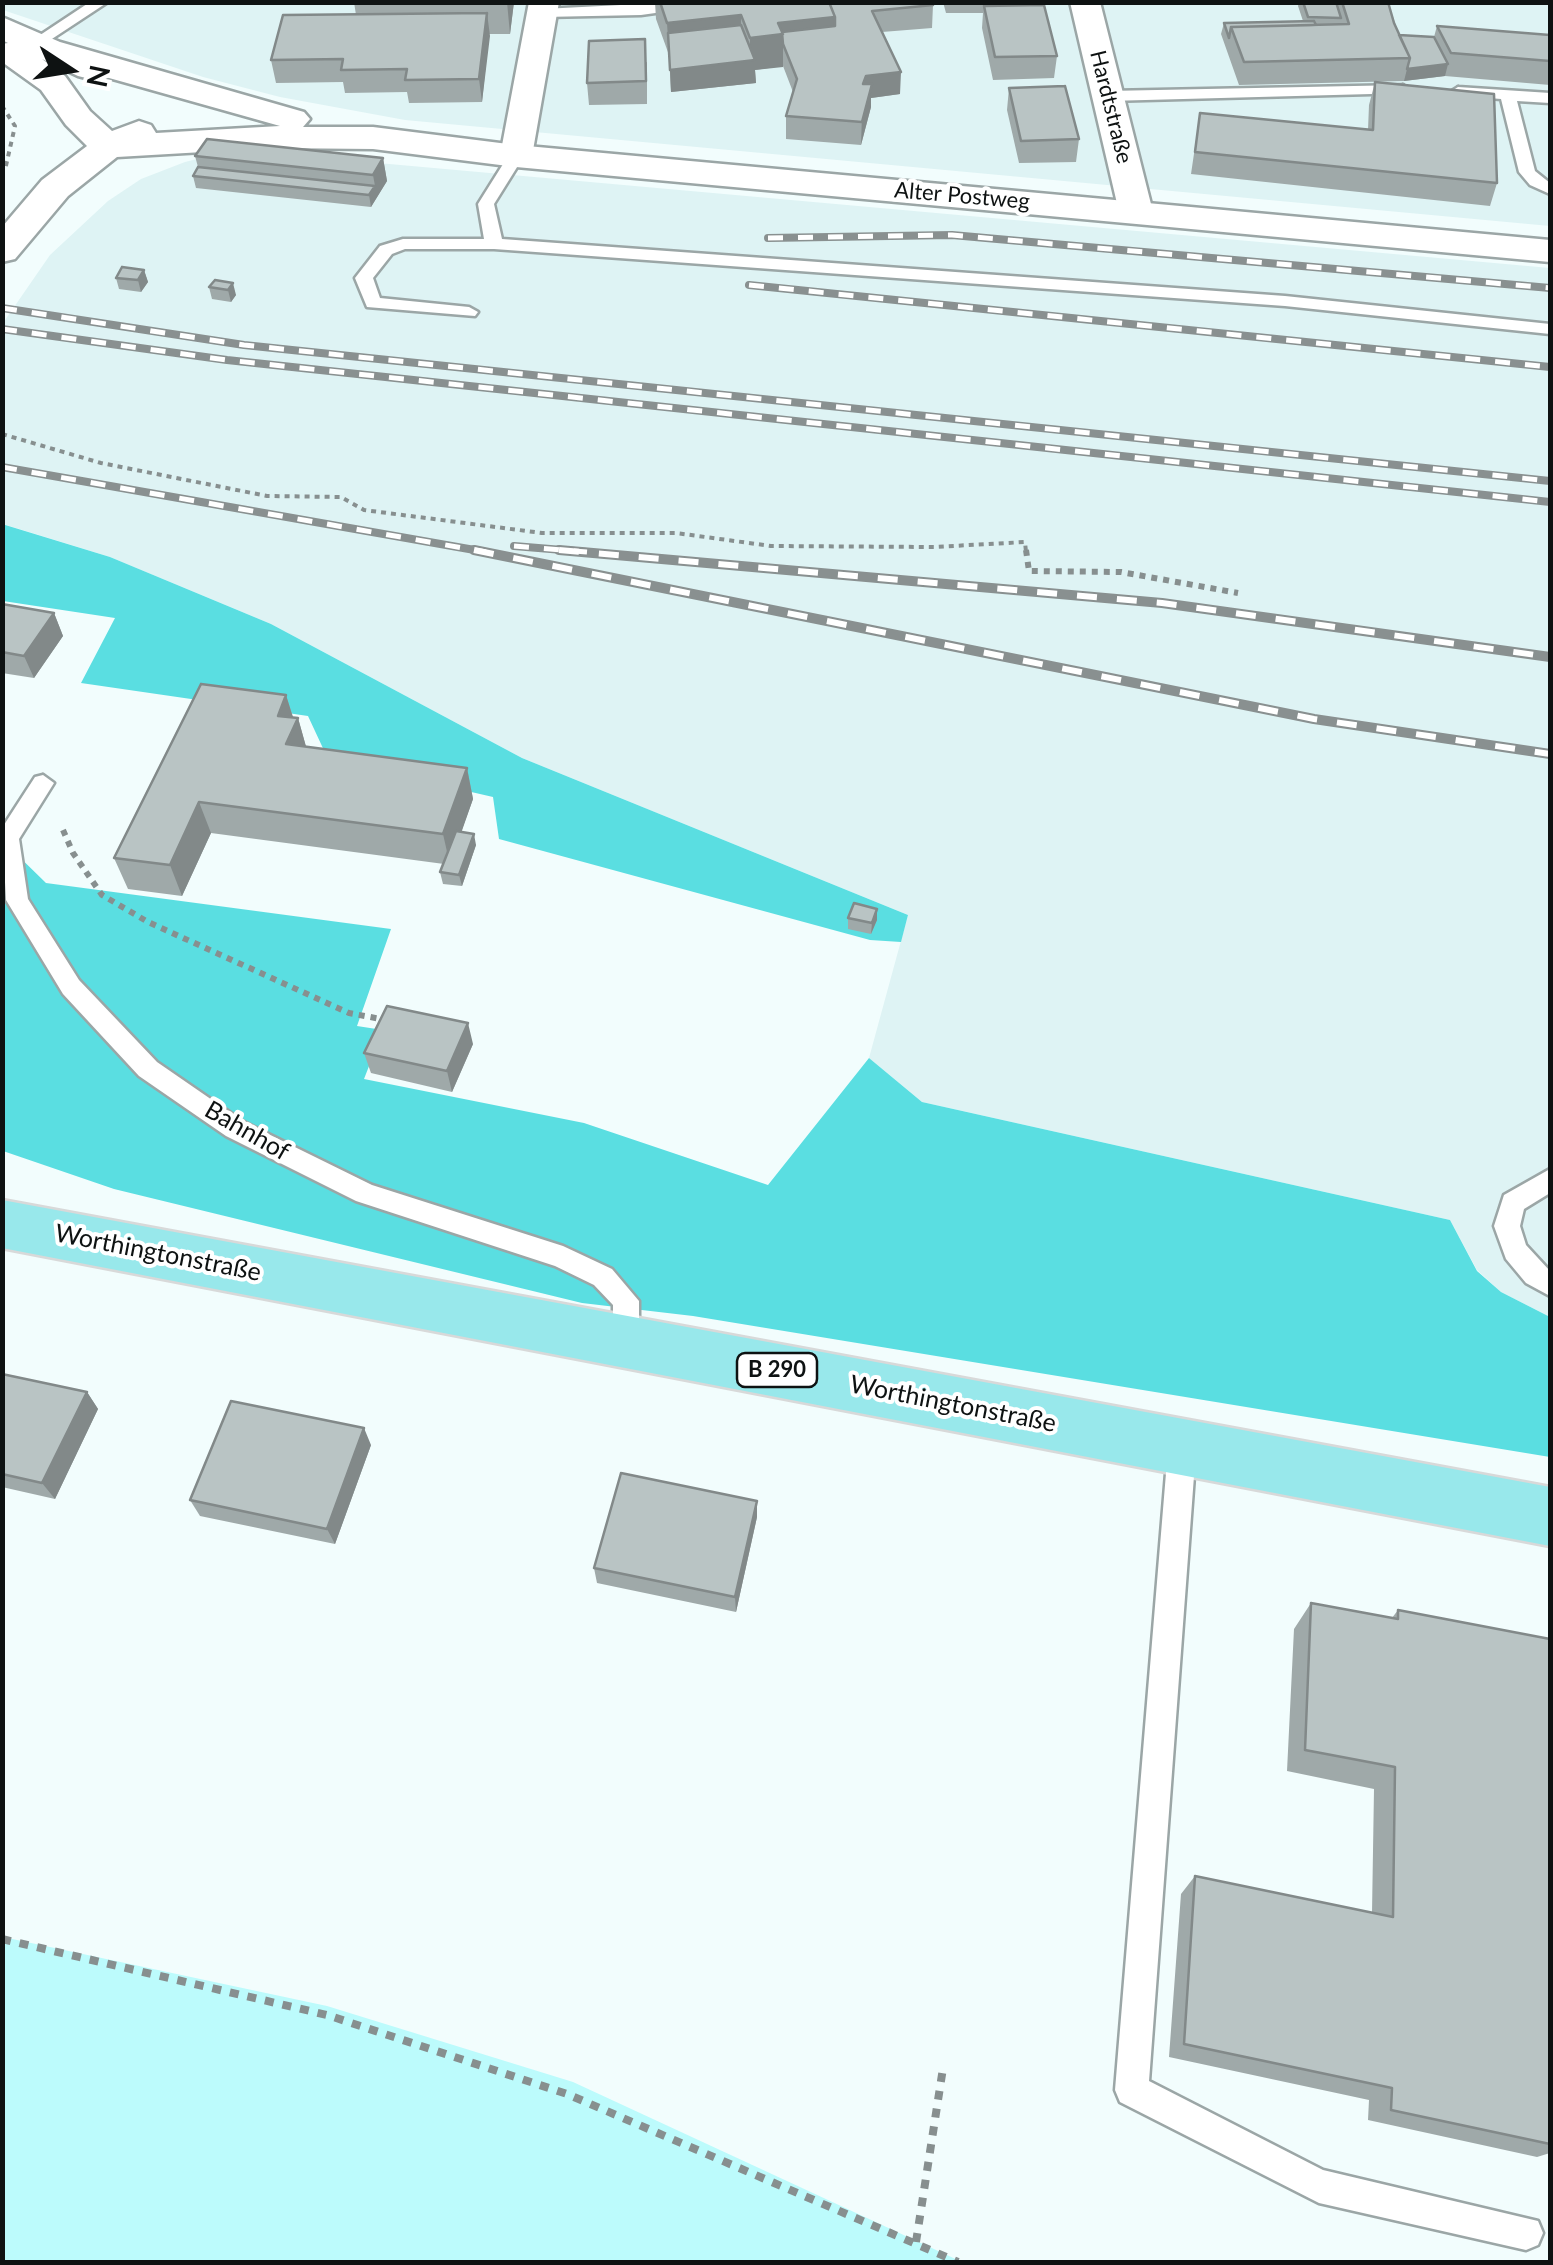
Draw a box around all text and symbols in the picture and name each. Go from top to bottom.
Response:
north arrow [20,20,120,120]
street label: Hardtstraße [1084,48,1138,166]
text: N [80,62,118,90]
street label: Alter Postweg [893,177,1031,215]
street label: Bahnhof [199,1095,295,1167]
street label: Worthingtonstraße [52,1218,264,1288]
road number: B 290 [737,1353,817,1387]
street label: Worthingtonstraße [847,1369,1059,1439]

